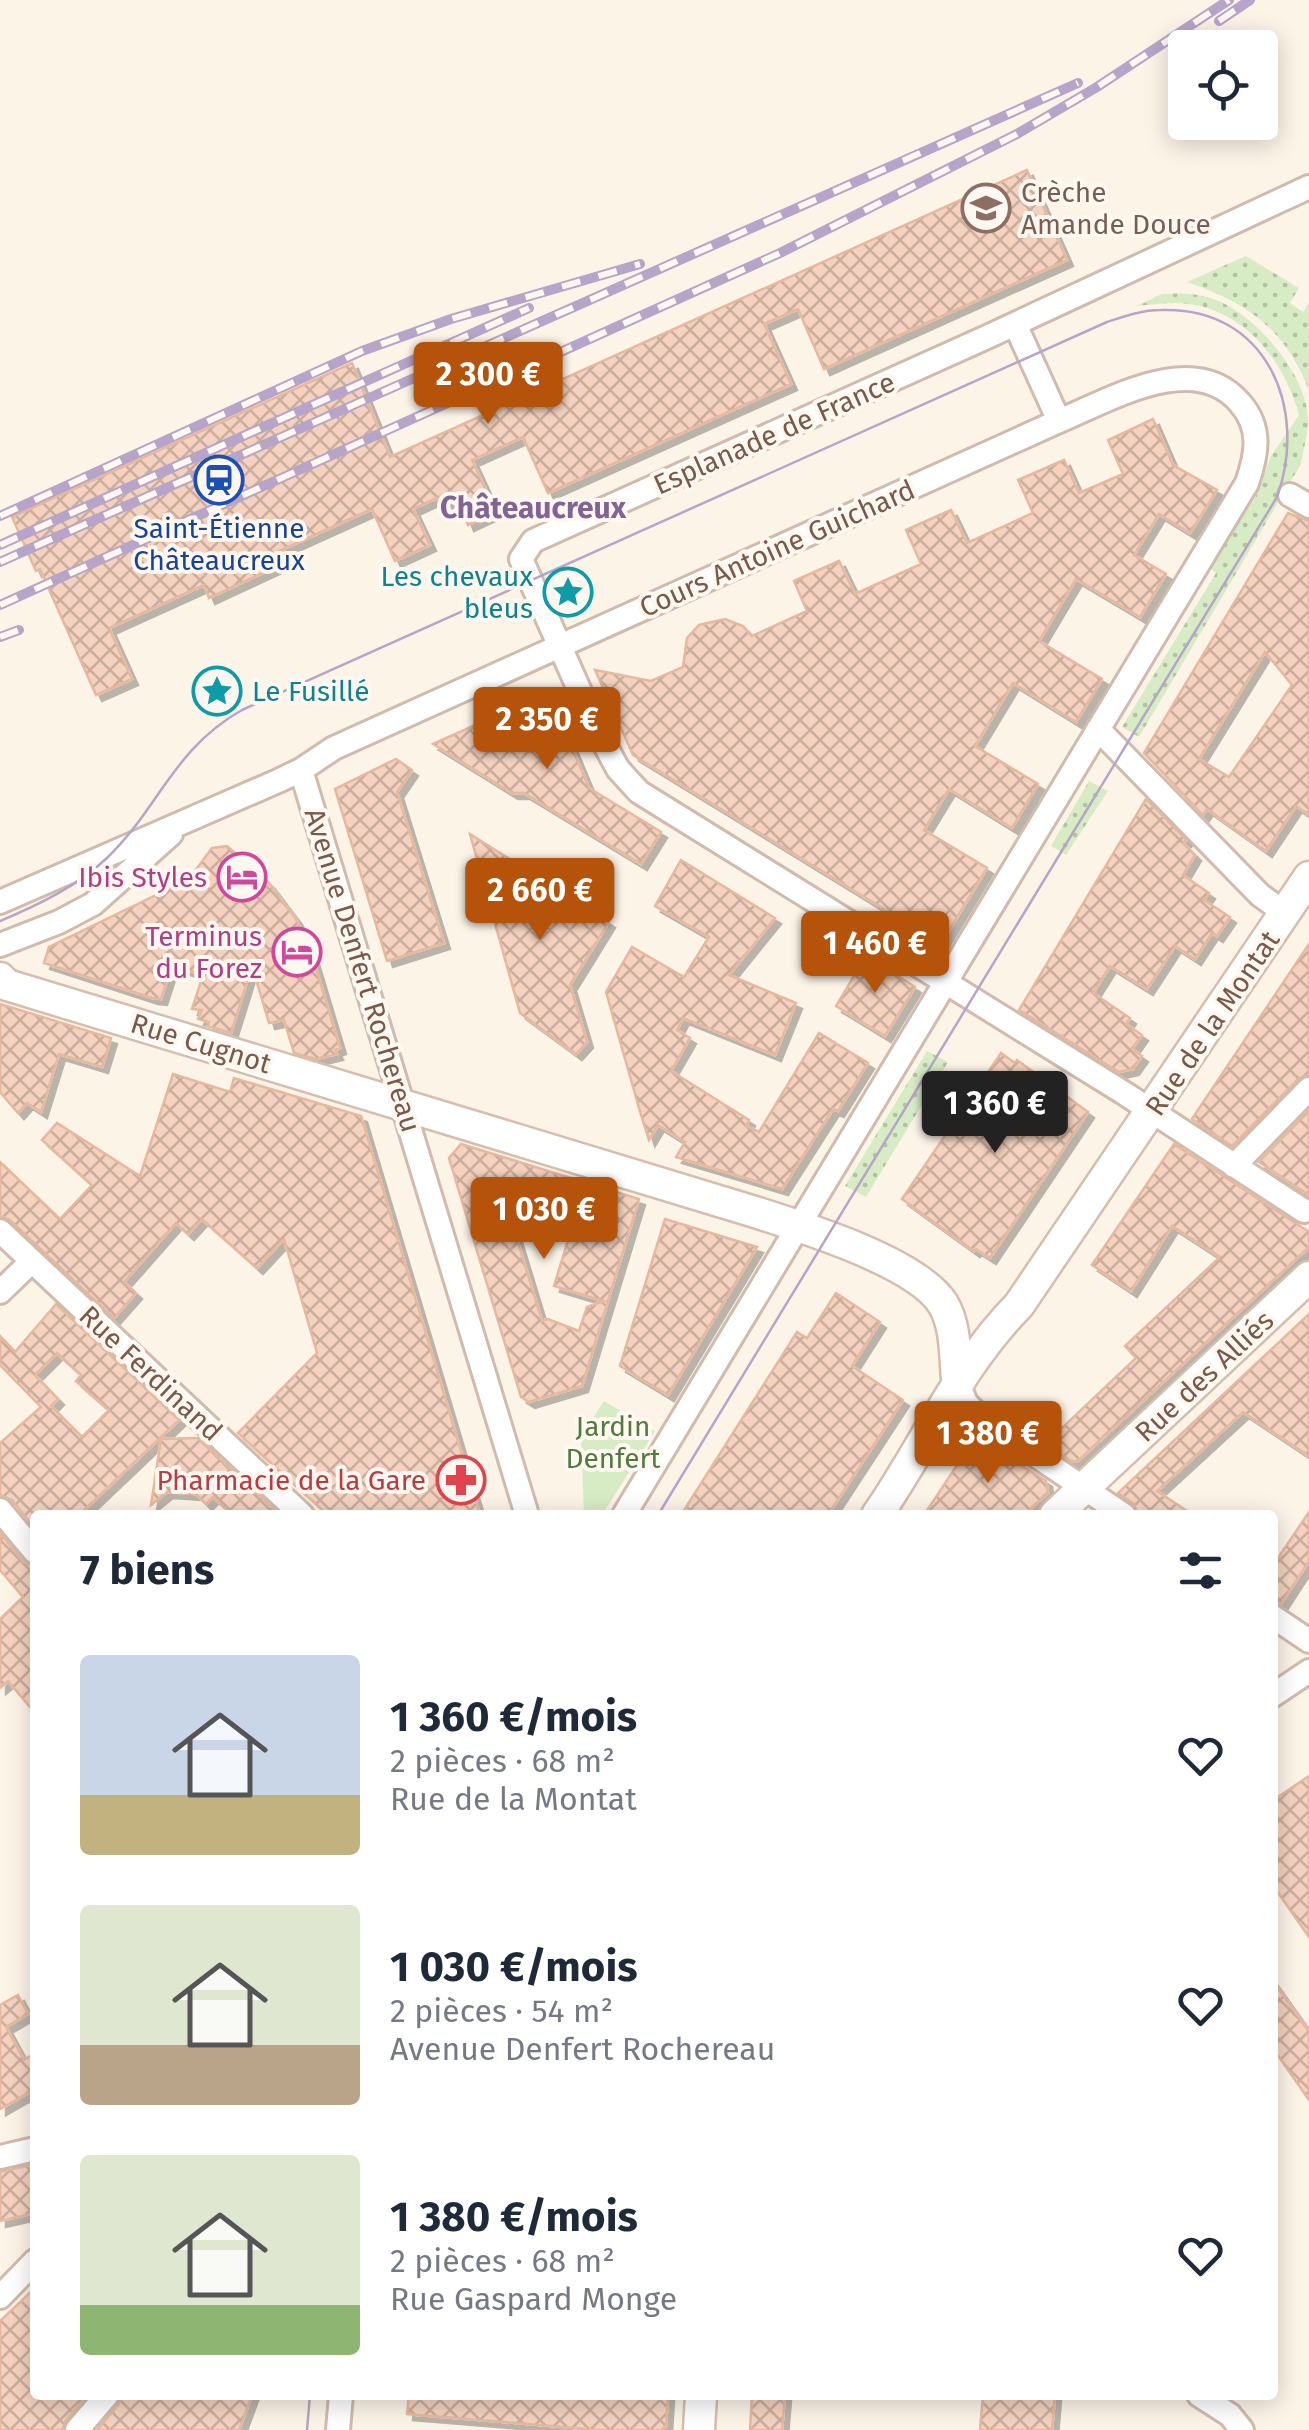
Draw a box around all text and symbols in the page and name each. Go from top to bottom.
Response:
map controls [1168,30,1278,140]
button: locate [1168,30,1278,140]
place label: Crèche Amande Douce [1021,176,1211,241]
school or university icon: Crèche Amande Douce [960,182,1012,234]
pin: 2 300 € [396,342,580,427]
text: 2 300 € [436,355,540,393]
street label: Esplanade de France [648,365,900,502]
station icon: Saint-Étienne Châteaucreux [193,454,245,506]
street label: Cours Antoine Guichard [634,473,920,624]
district label: Châteaucreux [440,490,627,526]
place label: Saint-Étienne Châteaucreux [133,512,305,577]
place label: Les chevaux bleus [381,560,533,625]
place icon: Les chevaux bleus [542,566,594,618]
place icon: Le Fusillé [191,665,243,717]
place label: Le Fusillé [252,675,369,708]
pin: 2 350 € [455,687,639,772]
text: 2 350 € [495,700,599,738]
street label: Avenue Denfert Rochereau [297,804,428,1136]
hotel icon: Ibis Styles [216,851,268,903]
pin: 2 660 € [448,858,632,943]
place label: Ibis Styles [78,861,207,894]
text: 2 660 € [487,871,593,909]
pin: 1 460 € [783,911,967,996]
place label: Terminus du Forez [145,920,262,985]
text: 1 460 € [823,924,927,962]
street label: Rue de la Montat [1138,924,1287,1122]
hotel icon: Terminus du Forez [271,926,323,978]
street label: Rue Cugnot [127,1007,276,1081]
pin: 1 360 € [903,1071,1087,1156]
text: 1 360 € [944,1084,1046,1122]
pin: 1 030 € [452,1177,636,1262]
text: 1 030 € [493,1190,595,1228]
street label: Rue Ferdinand [72,1299,229,1448]
street label: Rue des Alliés [1128,1304,1280,1449]
pin: 1 380 € [896,1401,1080,1486]
park label: Jardin Denfert [566,1410,661,1475]
text: 1 380 € [937,1414,1039,1452]
pharmacy icon: Pharmacie de la Gare [435,1454,487,1506]
place label: Pharmacie de la Gare [156,1464,426,1497]
icon: filters [1173,1543,1228,1598]
text: 7 biens [80,1545,214,1595]
text: 1 360 €/mois [390,1692,637,1742]
icon: home [160,1695,280,1815]
icon: heart [1173,1728,1228,1783]
text: 2 pièces · 68 m² [390,1742,615,1780]
text: Rue de la Montat [390,1780,637,1818]
text: 1 030 €/mois [390,1942,638,1992]
icon: home [160,1945,280,2065]
icon: heart [1173,1978,1228,2033]
text: 2 pièces · 54 m² [390,1992,613,2030]
text: Avenue Denfert Rochereau [390,2030,775,2068]
text: 1 380 €/mois [390,2192,638,2242]
icon: home [160,2195,280,2315]
icon: heart [1173,2228,1228,2283]
text: 2 pièces · 68 m² [390,2242,615,2280]
text: Rue Gaspard Monge [390,2280,677,2318]

